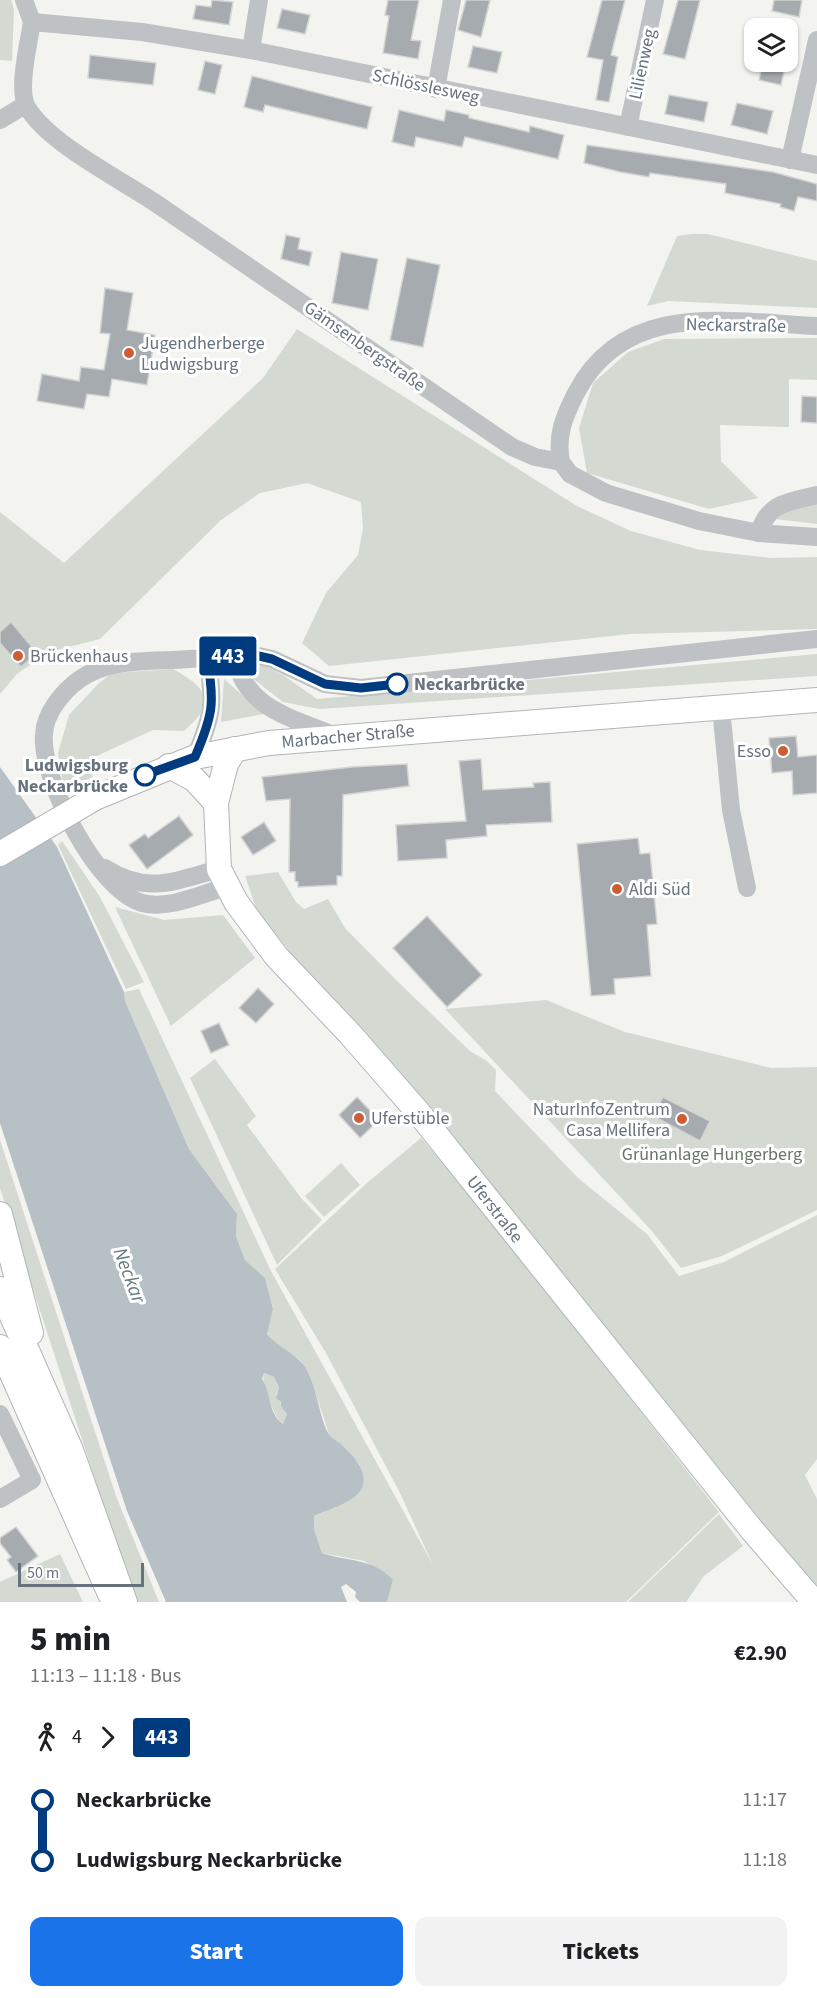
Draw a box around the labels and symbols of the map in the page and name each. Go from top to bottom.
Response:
street label: Lilienweg [623,26,662,102]
street label: Schlösslesweg [370,63,482,110]
street label: Gämsenbergstraße [299,295,430,398]
street label: Neckarstraße [686,312,786,339]
place label: Jugendherberge Ludwigsburg [141,331,265,377]
marker: Jugendherberge Ludwigsburg [122,346,136,360]
line badge: 443 [194,636,262,676]
place label: Brückenhaus [30,644,128,669]
marker: Brückenhaus [11,649,25,663]
place label: Neckarbrücke [414,672,525,697]
marker: Neckarbrücke [386,673,408,695]
street label: Marbacher Straße [280,718,416,755]
place label: Esso [737,739,771,764]
marker: Esso [776,744,790,758]
place label: Ludwigsburg Neckarbrücke [17,753,128,799]
marker: Ludwigsburg Neckarbrücke [134,764,156,786]
place label: Aldi Süd [629,877,691,902]
marker: Aldi Süd [610,882,624,896]
place label: NaturInfoZentrum Casa Mellifera [533,1097,670,1143]
place label: Uferstüble [371,1106,449,1131]
marker: Uferstüble [352,1111,366,1125]
marker: NaturInfoZentrum Casa Mellifera [675,1112,689,1126]
park label: Grünanlage Hungerberg [622,1142,802,1167]
street label: Uferstraße [460,1170,529,1248]
water label: Neckar [106,1244,153,1308]
scale bar [18,1560,144,1588]

